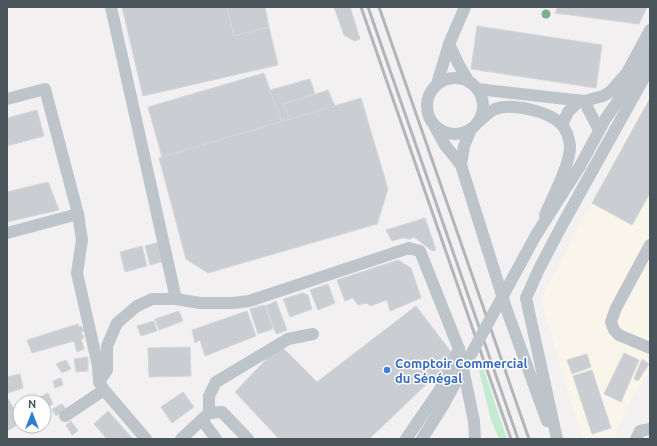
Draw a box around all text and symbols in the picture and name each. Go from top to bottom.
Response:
place label: Comptoir Commercial du Sénégal [395,356,527,385]
marker: Comptoir Commercial du Sénégal [382,365,392,375]
north arrow [12,394,52,434]
text: N [28,398,36,410]

